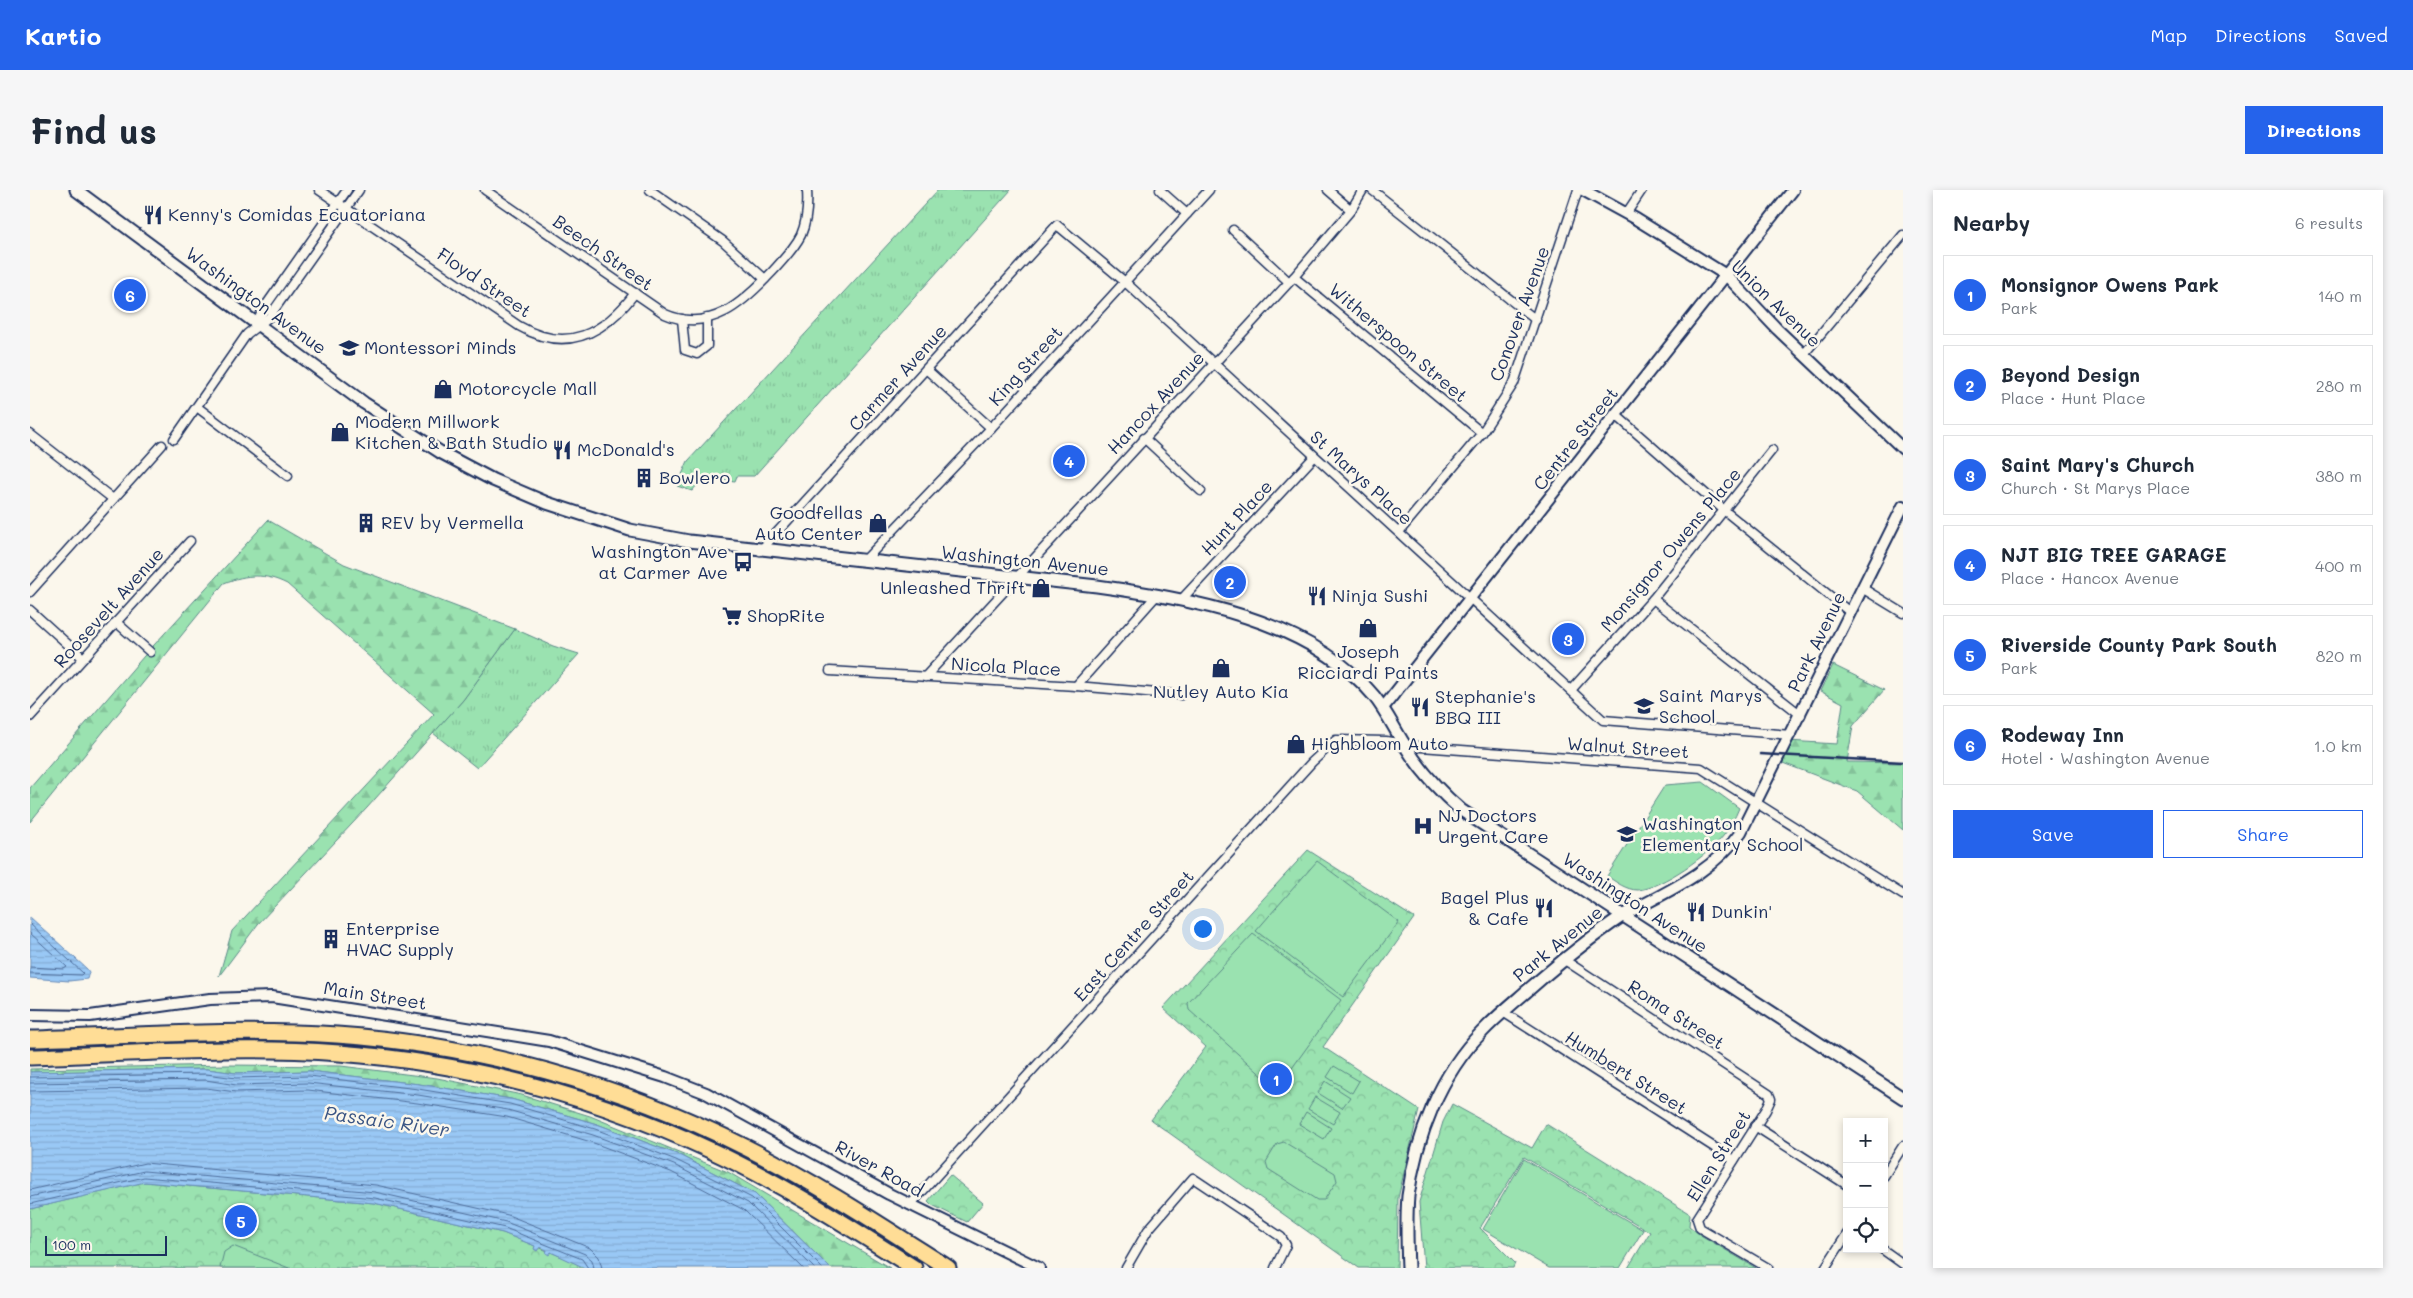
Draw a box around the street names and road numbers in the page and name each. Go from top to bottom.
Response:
street label: Beech Street [549,209,658,296]
street label: Washington Avenue [181,241,332,359]
street label: Floyd Street [433,242,537,323]
street label: Conover Avenue [1484,243,1555,384]
street label: Union Avenue [1727,254,1827,352]
street label: Witherspoon Street [1324,277,1473,407]
street label: Carmer Avenue [843,319,952,436]
street label: King Street [983,320,1068,410]
street label: Hancox Avenue [1101,346,1209,459]
street label: Centre Street [1527,382,1623,495]
street label: St Marys Place [1305,425,1418,530]
street label: Monsignor Owens Place [1594,462,1746,637]
street label: Hunt Place [1195,474,1277,560]
street label: Washington Avenue [940,539,1110,581]
street label: Roosevelt Avenue [48,542,169,673]
street label: Park Avenue [1781,587,1851,696]
street label: Nicola Place [950,651,1062,681]
street label: Walnut Street [1566,731,1690,763]
street label: Washington Avenue [1558,846,1713,958]
street label: East Centre Street [1068,864,1199,1006]
street label: Park Avenue [1508,900,1607,987]
street label: Roma Street [1624,974,1730,1054]
street label: Main Street [322,975,428,1015]
street label: Humbert Street [1561,1025,1692,1119]
street label: Ellen Street [1681,1105,1756,1206]
street label: River Road [831,1134,928,1202]

